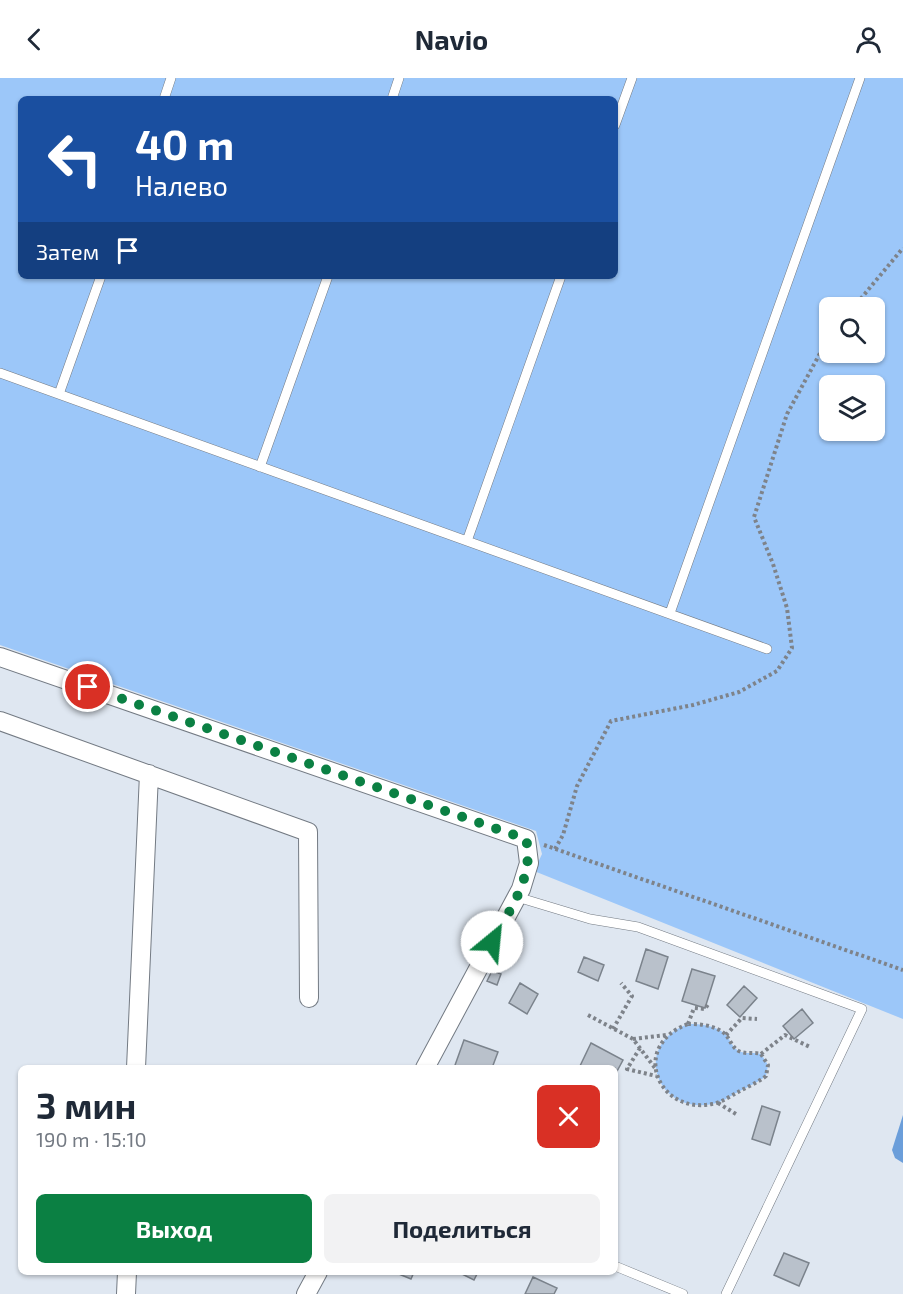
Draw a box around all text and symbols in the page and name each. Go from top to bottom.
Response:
icon: back [18,23,51,56]
text: Navio [415,23,488,55]
icon: person [852,23,885,56]
text: 40 m [135,118,234,168]
icon: left [36,120,114,198]
text: Налево [135,169,228,201]
icon: arrive [111,234,144,267]
text: Затем [36,238,99,264]
map controls [819,297,885,441]
button: search [819,297,885,363]
button: layers [819,375,885,441]
pin [62,661,113,712]
icon: arrive [71,670,104,703]
position arrow [460,910,524,974]
text: 3 мин [36,1083,136,1126]
button: close [537,1085,600,1148]
text: 190 m · 15:10 [36,1127,147,1151]
button: Выход [36,1194,312,1263]
button: Поделиться [324,1194,600,1263]

